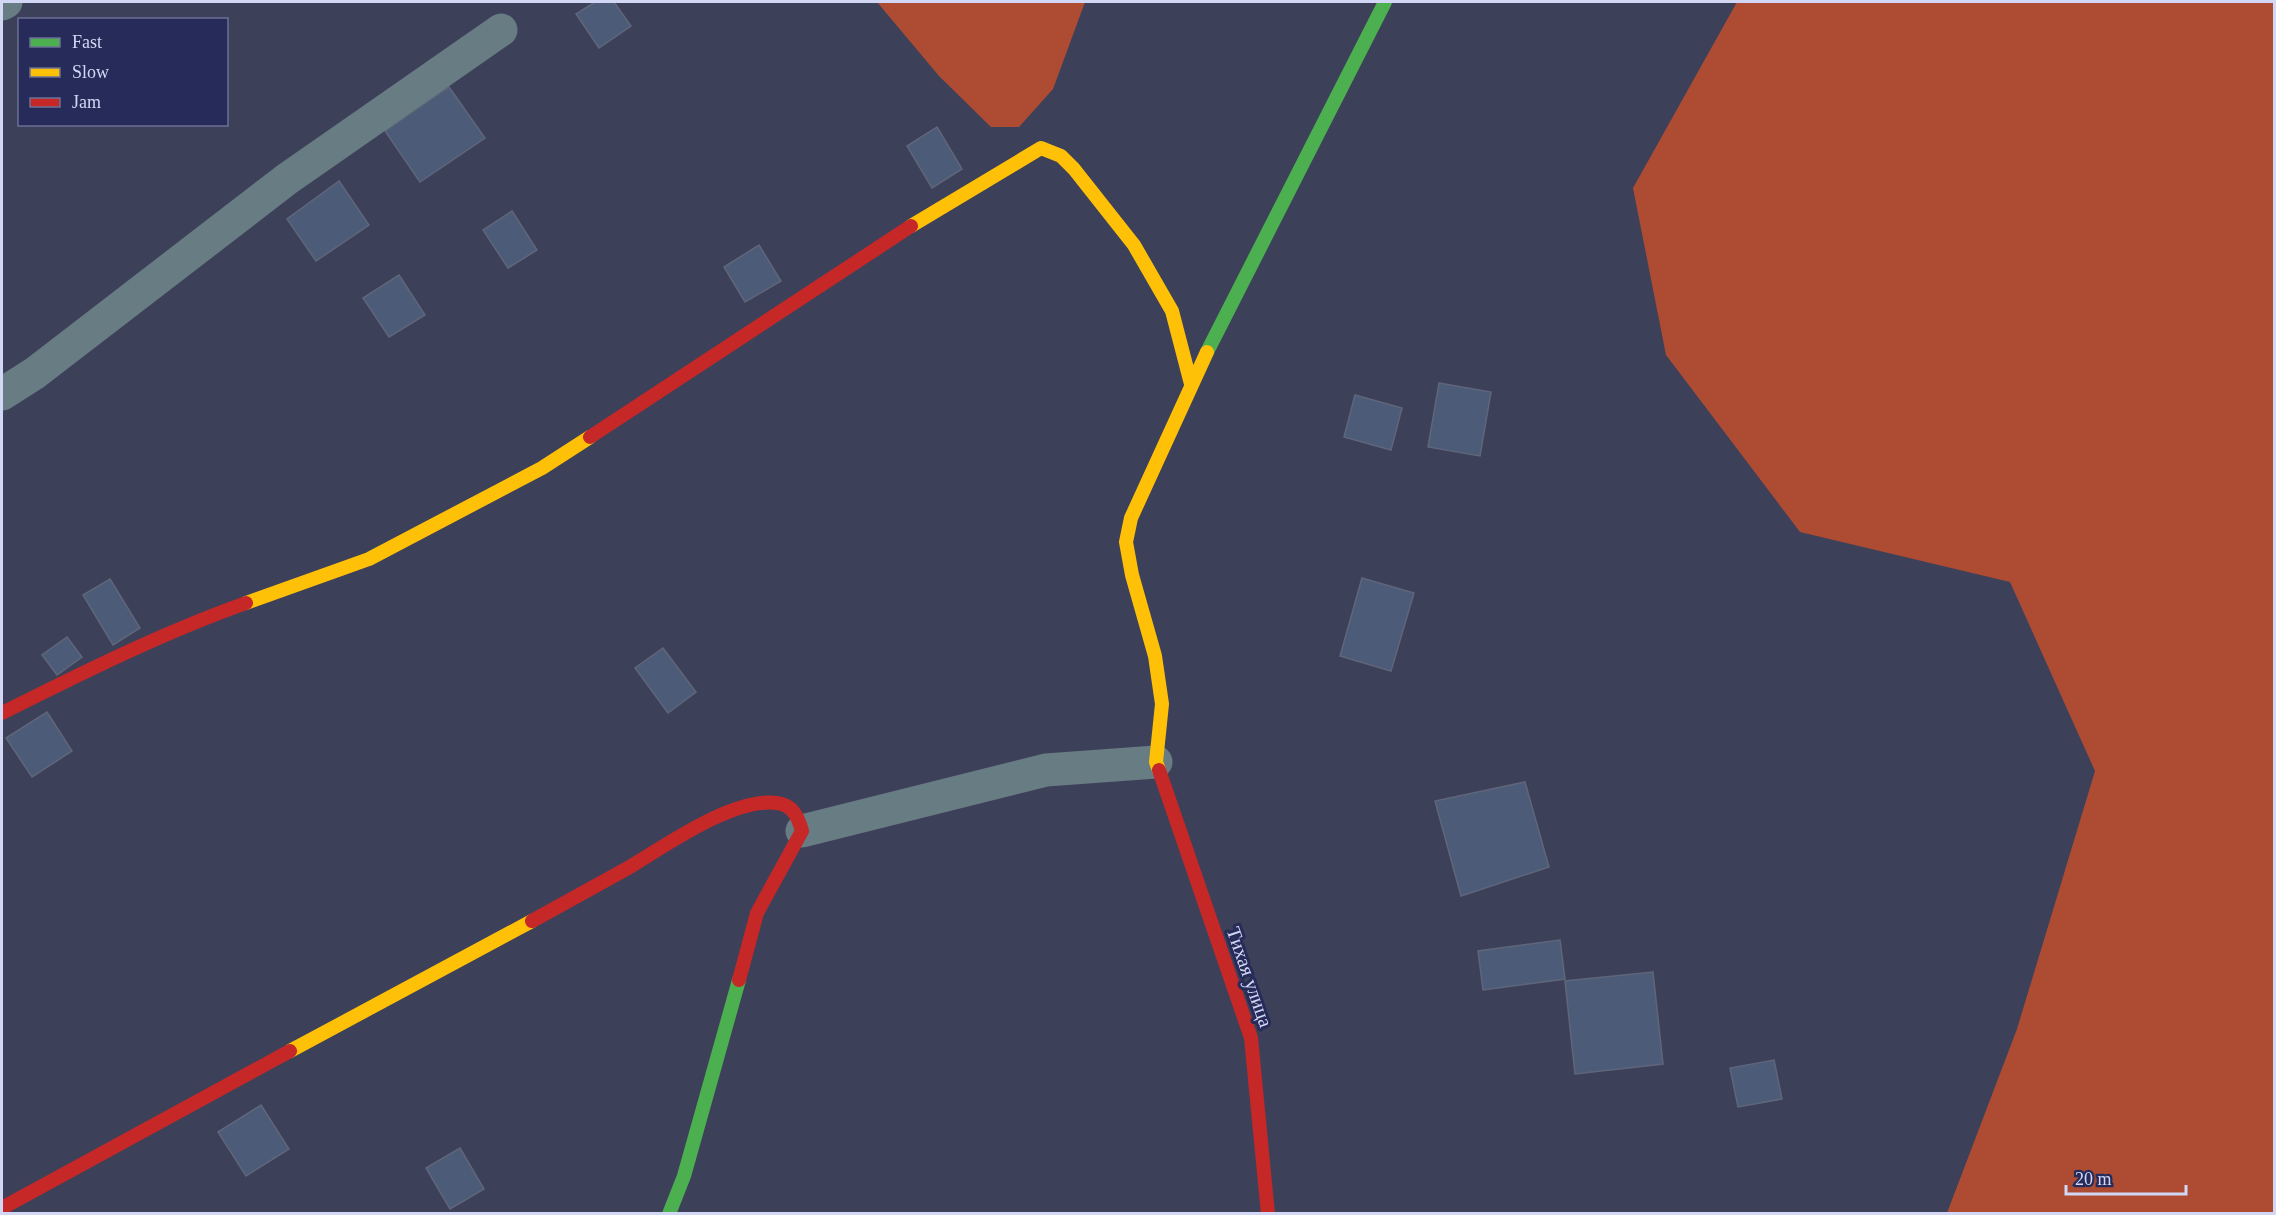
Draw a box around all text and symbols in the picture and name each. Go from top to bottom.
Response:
legend [18,18,228,126]
text: Fast [72,32,102,52]
text: Slow [72,62,109,82]
text: Jam [72,92,101,112]
street label: Тихая улица [1222,924,1277,1030]
scale bar [2066,1158,2186,1196]
text: 20 m [2075,1169,2112,1189]

